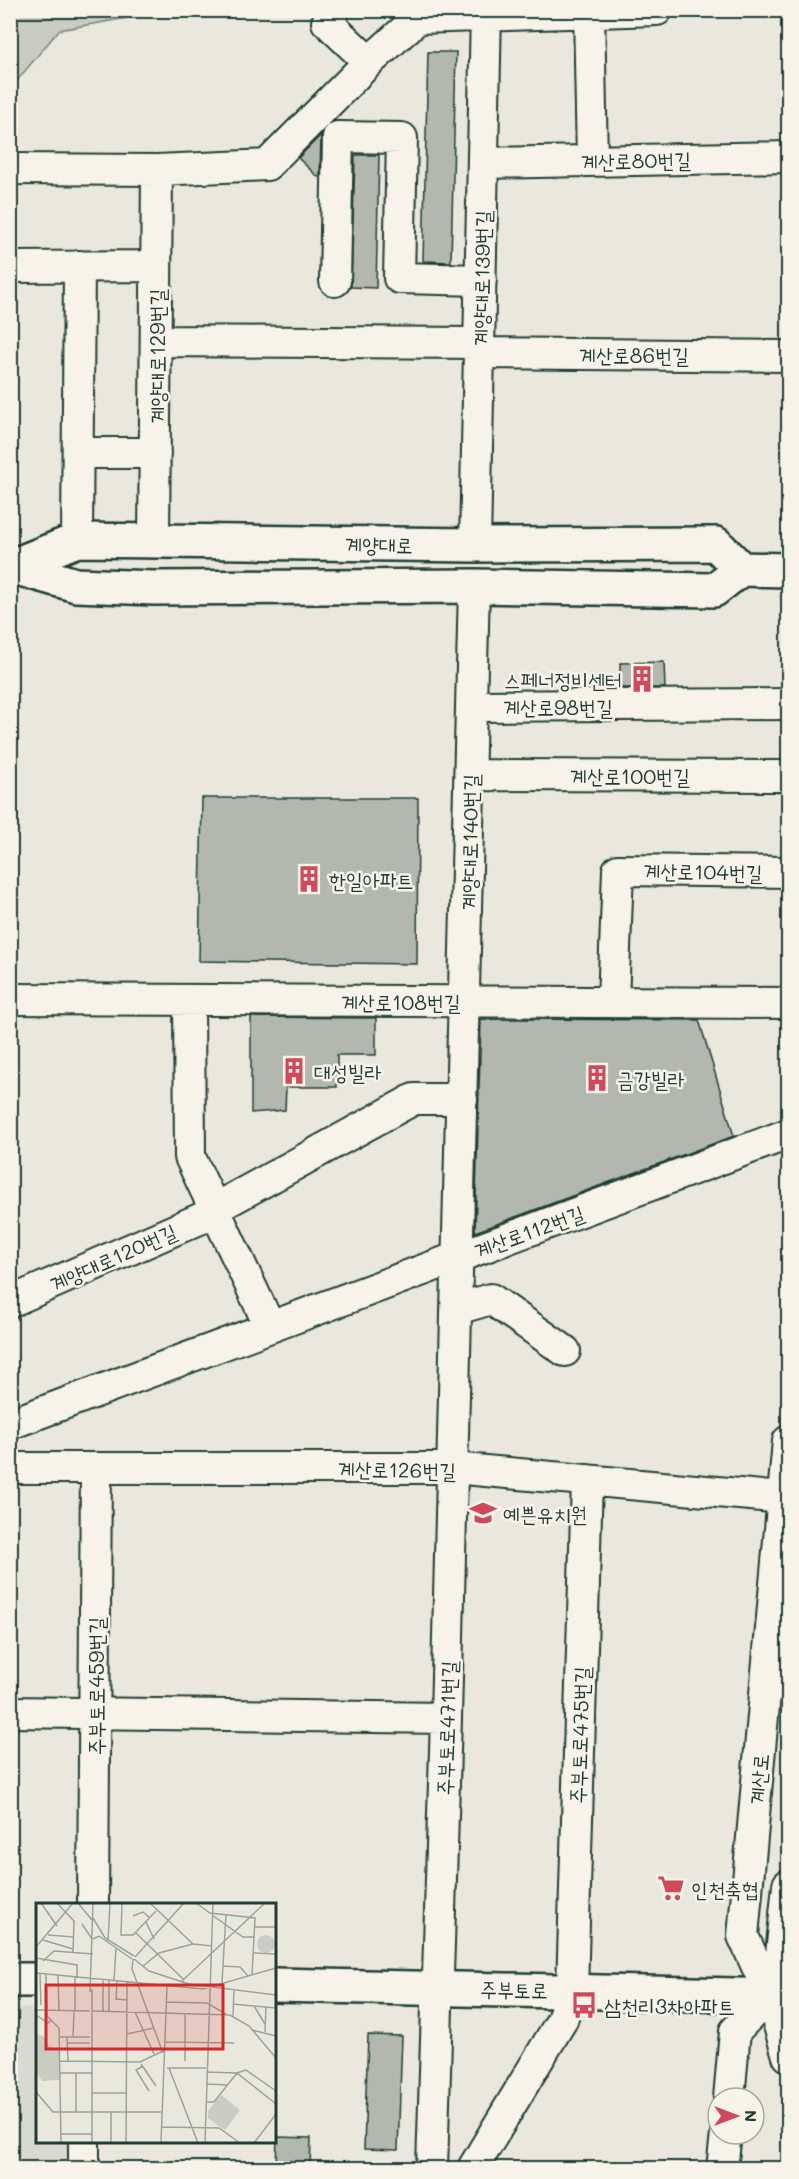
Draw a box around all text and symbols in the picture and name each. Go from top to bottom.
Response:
street label: 계산로80번길 [581,146,691,174]
street label: 계양대로139번길 [466,210,496,346]
street label: 계양대로129번길 [143,288,170,423]
street label: 계산로86번길 [579,341,689,368]
street label: 계양대로 [345,530,413,558]
building icon: 스페너정비센터 [627,664,657,694]
place label: 스페너정비센터 [504,666,622,693]
street label: 계산로98번길 [503,693,613,720]
street label: 계산로100번길 [570,762,690,789]
street label: 계양대로140번길 [454,774,484,910]
street label: 계산로104번길 [643,856,763,886]
building icon: 한일아파트 [294,864,324,894]
place label: 한일아파트 [329,866,414,893]
street label: 계산로108번길 [341,988,461,1015]
building icon: 대성빌라 [279,1056,309,1086]
place label: 대성빌라 [314,1058,382,1085]
building icon: 금강빌라 [582,1063,612,1093]
place label: 금강빌라 [617,1065,685,1092]
street label: 계산로112번길 [470,1199,588,1263]
street label: 계양대로120번길 [46,1217,180,1297]
street label: 계산로126번길 [338,1454,456,1484]
school or university icon: 예쁜유치원 [468,1498,498,1528]
place label: 예쁜유치원 [503,1500,588,1527]
street label: 주부토로459번길 [82,1617,109,1755]
street label: 주부토로471번길 [430,1660,462,1796]
street label: 주부토로475번길 [563,1666,595,1804]
street label: 계산로 [742,1753,774,1805]
supermarket icon: 인천축협 [656,1873,686,1903]
place label: 인천축협 [691,1875,759,1902]
inset map [36,1903,276,2143]
street label: 주부토로 [480,1975,548,2003]
bus stop icon: 삼천리3차아파트 [569,1990,599,2020]
place label: 삼천리3차아파트 [604,1992,735,2019]
north arrow [706,2086,766,2146]
text: N [741,2110,762,2122]

